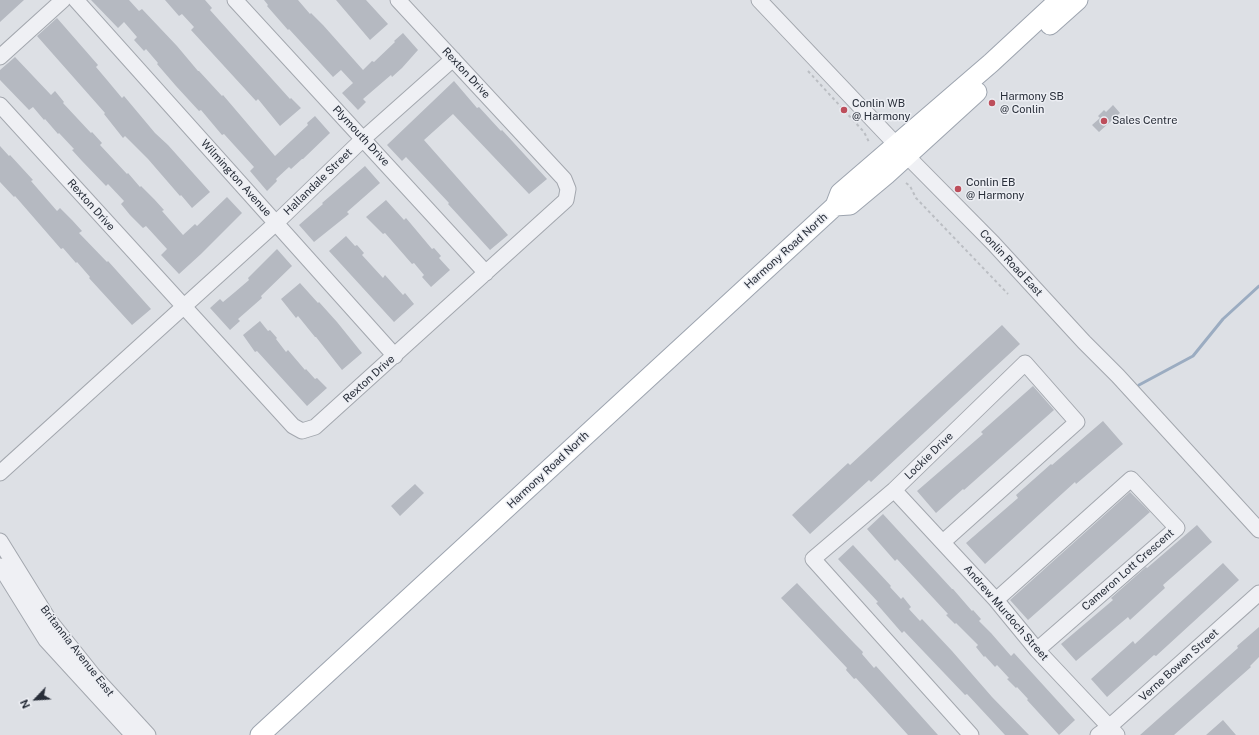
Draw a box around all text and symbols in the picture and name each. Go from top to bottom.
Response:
street label: Rexton Drive [439,45,493,101]
place label: Harmony SB @ Conlin [1000,90,1064,116]
place label: Conlin WB @ Harmony [852,97,910,123]
marker: Harmony SB @ Conlin [987,98,997,108]
street label: Plymouth Drive [330,103,392,169]
marker: Conlin WB @ Harmony [839,105,849,115]
place label: Sales Centre [1112,114,1178,128]
marker: Sales Centre [1099,116,1109,126]
street label: Wilmington Avenue [198,137,274,219]
street label: Hallandale Street [281,146,355,218]
place label: Conlin EB @ Harmony [966,176,1024,202]
street label: Rexton Drive [64,177,118,233]
marker: Conlin EB @ Harmony [953,184,963,194]
street label: Harmony Road North [742,210,830,292]
street label: Conlin Road East [977,227,1045,299]
street label: Rexton Drive [341,352,397,406]
street label: Harmony Road North [504,429,592,511]
street label: Lockie Drive [902,430,956,482]
street label: Cameron Lott Crescent [1079,526,1177,614]
street label: Andrew Murdoch Street [961,562,1051,664]
street label: Britannia Avenue East [37,603,117,699]
street label: Verne Bowen Street [1137,626,1221,704]
north arrow [16,679,56,719]
text: N [18,698,32,711]

